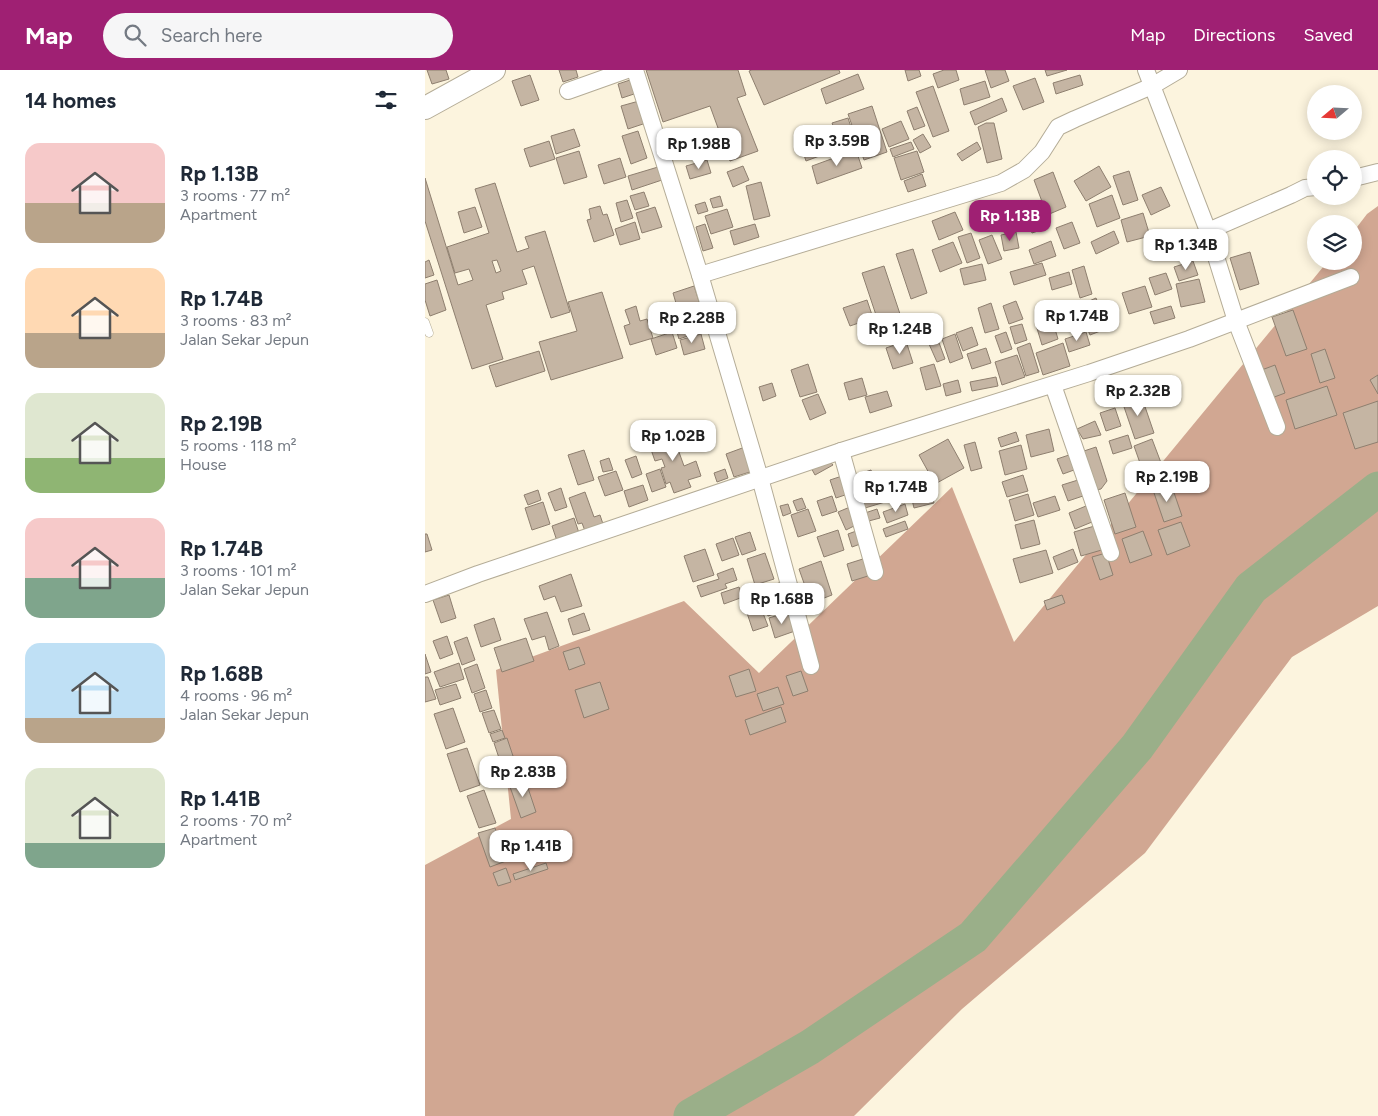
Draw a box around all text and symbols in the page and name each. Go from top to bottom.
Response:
search box [103,13,453,58]
text: Map [25,21,73,50]
icon: search [121,21,149,49]
text: Search here [161,24,262,47]
text: Map [1130,24,1165,46]
text: Directions [1193,24,1275,46]
text: Saved [1303,24,1353,46]
north arrow [1307,85,1363,140]
map controls [1307,85,1362,270]
icon: filters [372,86,400,114]
text: 14 homes [25,88,116,113]
pin: Rp 3.59B [785,124,889,167]
pin: Rp 1.98B [647,128,751,170]
text: Rp 3.59B [805,131,869,150]
text: Rp 1.98B [667,134,731,153]
button: locate [1307,150,1362,205]
text: Rp 1.13B [180,161,259,186]
icon: home [65,163,125,223]
text: 3 rooms · 77 m² [180,186,290,205]
pin: Rp 1.13B [958,200,1062,242]
text: Apartment [180,205,257,224]
text: Rp 1.13B [980,206,1040,225]
button: layers [1307,215,1362,270]
pin: Rp 1.34B [1134,228,1238,271]
text: Rp 1.34B [1154,235,1218,254]
text: Rp 1.74B [180,286,263,311]
icon: home [65,288,125,348]
pin: Rp 1.74B [1025,300,1129,342]
pin: Rp 2.28B [640,302,744,344]
text: Rp 1.74B [1045,306,1109,325]
text: Rp 2.28B [659,308,725,327]
text: 3 rooms · 83 m² [180,311,292,330]
pin: Rp 1.24B [848,312,952,355]
text: Rp 1.24B [868,319,932,338]
text: Jalan Sekar Jepun [180,330,309,349]
pin: Rp 2.32B [1086,374,1190,417]
text: Rp 2.32B [1106,381,1170,400]
text: Rp 2.19B [180,411,262,436]
icon: home [65,413,125,473]
pin: Rp 1.02B [621,420,725,462]
text: Rp 1.02B [641,426,705,445]
text: 5 rooms · 118 m² [180,436,297,455]
text: House [180,455,226,474]
pin: Rp 2.19B [1115,460,1219,503]
text: Rp 2.19B [1136,467,1198,486]
pin: Rp 1.74B [844,470,948,513]
text: Rp 1.74B [864,477,928,496]
text: Rp 1.74B [180,536,263,561]
icon: home [65,538,125,598]
text: 3 rooms · 101 m² [180,561,296,580]
text: Jalan Sekar Jepun [180,580,309,599]
pin: Rp 1.68B [730,582,834,625]
text: Rp 1.68B [750,589,814,608]
text: Rp 1.68B [180,661,263,686]
icon: home [65,663,125,723]
text: 4 rooms · 96 m² [180,686,292,705]
text: Jalan Sekar Jepun [180,705,309,724]
pin: Rp 2.83B [471,756,575,798]
text: Rp 2.83B [490,762,556,781]
text: Rp 1.41B [180,786,260,811]
icon: home [65,788,125,848]
text: 2 rooms · 70 m² [180,811,292,830]
text: Apartment [180,830,257,849]
pin: Rp 1.41B [479,830,583,872]
text: Rp 1.41B [500,836,562,855]

